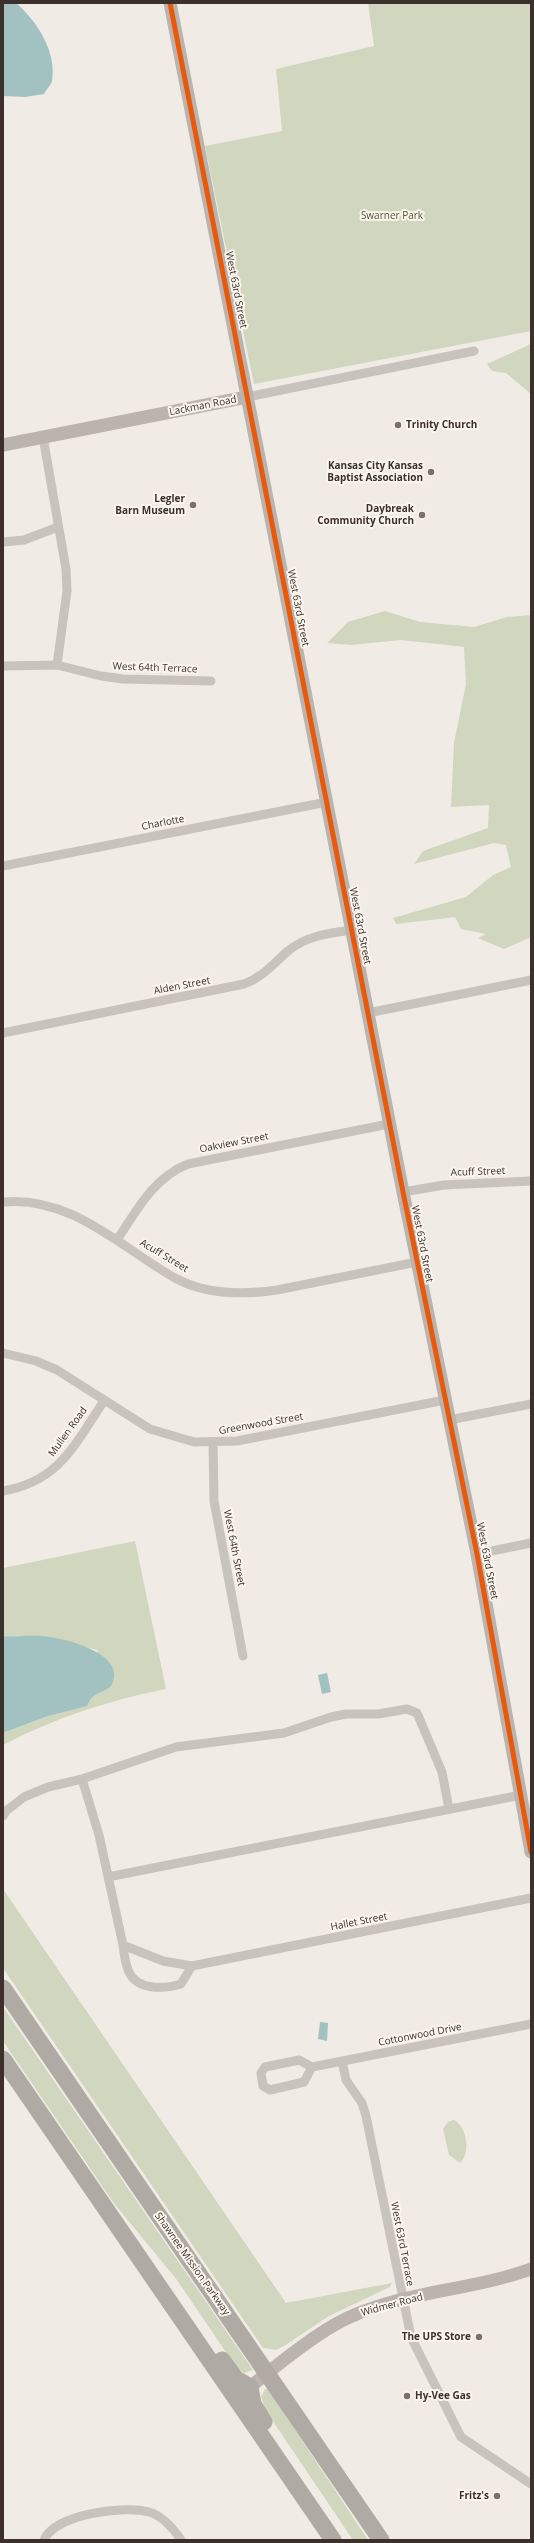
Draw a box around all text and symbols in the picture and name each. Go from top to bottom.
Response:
park label: Swarner Park [361,210,423,222]
street label: West 63rd Street [223,251,249,329]
street label: Lackman Road [168,394,238,418]
place label: Trinity Church [406,419,477,431]
marker: Trinity Church [393,420,403,430]
place label: Kansas City Kansas Baptist Association [327,460,423,484]
marker: Kansas City Kansas Baptist Association [426,467,436,477]
place label: Legler Barn Museum [115,493,185,516]
marker: Legler Barn Museum [188,500,198,510]
place label: Daybreak Community Church [317,503,414,526]
marker: Daybreak Community Church [417,510,427,520]
street label: West 63rd Street [285,569,311,647]
street label: West 64th Terrace [112,661,198,675]
street label: Charlotte [141,813,185,833]
street label: West 63rd Street [347,887,373,965]
street label: Alden Street [153,975,211,997]
street label: Oakview Street [198,1130,270,1156]
street label: Acuff Street [451,1165,505,1179]
street label: West 63rd Street [409,1205,435,1283]
street label: Acuff Street [138,1237,190,1275]
street label: Mullen Road [46,1405,90,1459]
street label: Greenwood Street [218,1411,304,1437]
street label: West 64th Street [221,1509,247,1587]
street label: West 63rd Street [474,1522,500,1600]
street label: Hallet Street [330,1911,388,1933]
street label: Cottonwood Drive [377,2021,463,2049]
street label: West 63rd Terrace [388,2201,416,2287]
street label: Shawnee Mission Parkway [152,2210,232,2318]
street label: Widmer Road [360,2291,424,2319]
place label: The UPS Store [402,2331,471,2343]
marker: The UPS Store [474,2332,484,2342]
place label: Hy-Vee Gas [415,2390,471,2402]
marker: Hy-Vee Gas [402,2391,412,2401]
place label: Fritz's [459,2490,489,2502]
marker: Fritz's [492,2491,502,2501]

